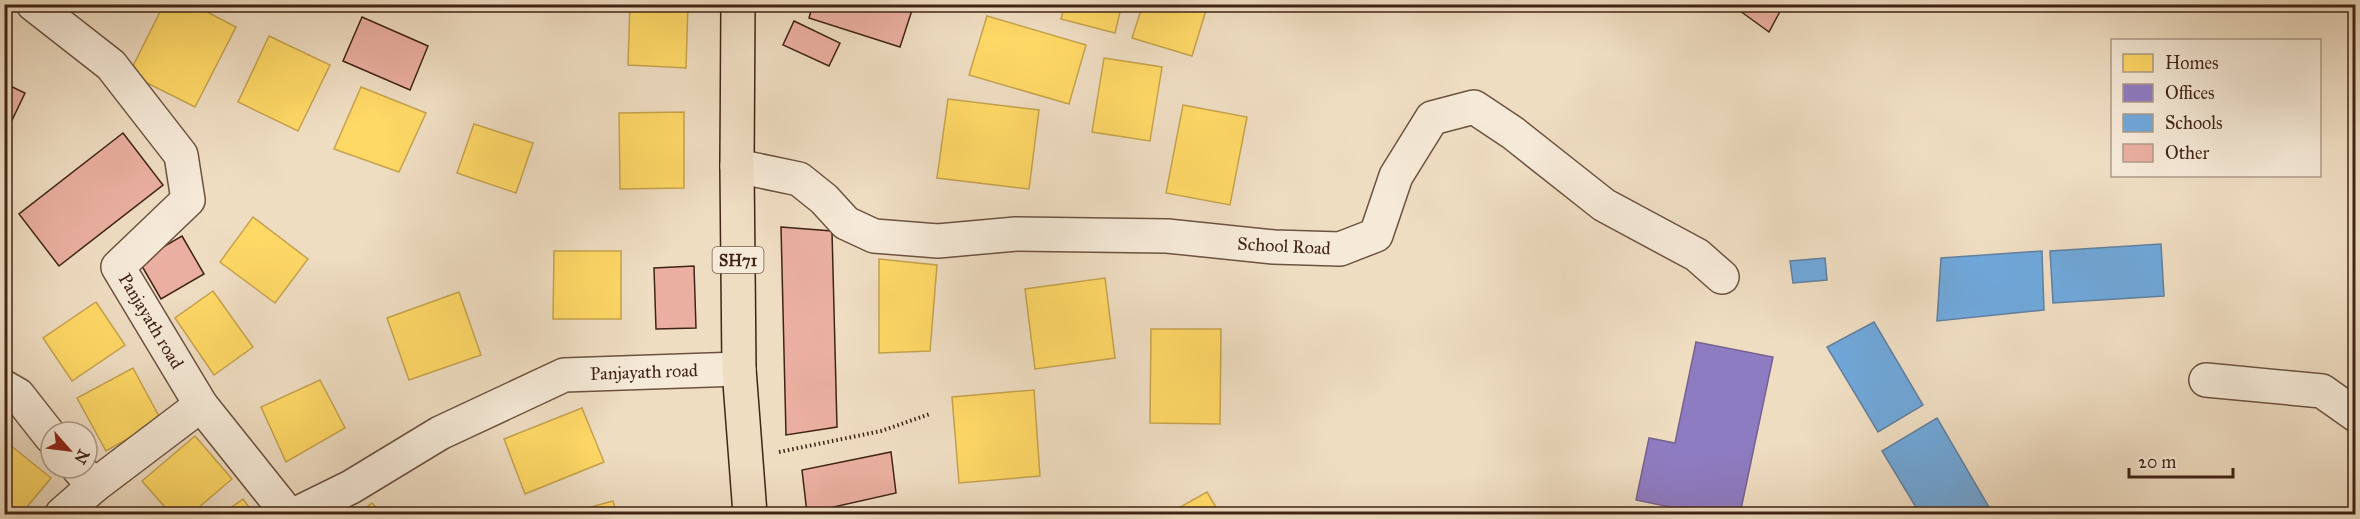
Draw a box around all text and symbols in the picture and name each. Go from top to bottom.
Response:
legend [2111,39,2321,177]
text: Homes [2165,52,2219,74]
text: Offices [2165,82,2215,104]
text: Schools [2165,112,2223,134]
text: Other [2165,142,2210,164]
street label: School Road [1237,233,1331,259]
road number: SH71 [712,247,764,273]
street label: Panjayath road [114,269,188,373]
street label: Panjayath road [590,359,698,385]
north arrow [39,420,99,480]
scale bar [2129,441,2232,479]
text: N [70,446,93,468]
text: 20 m [2138,451,2176,473]

